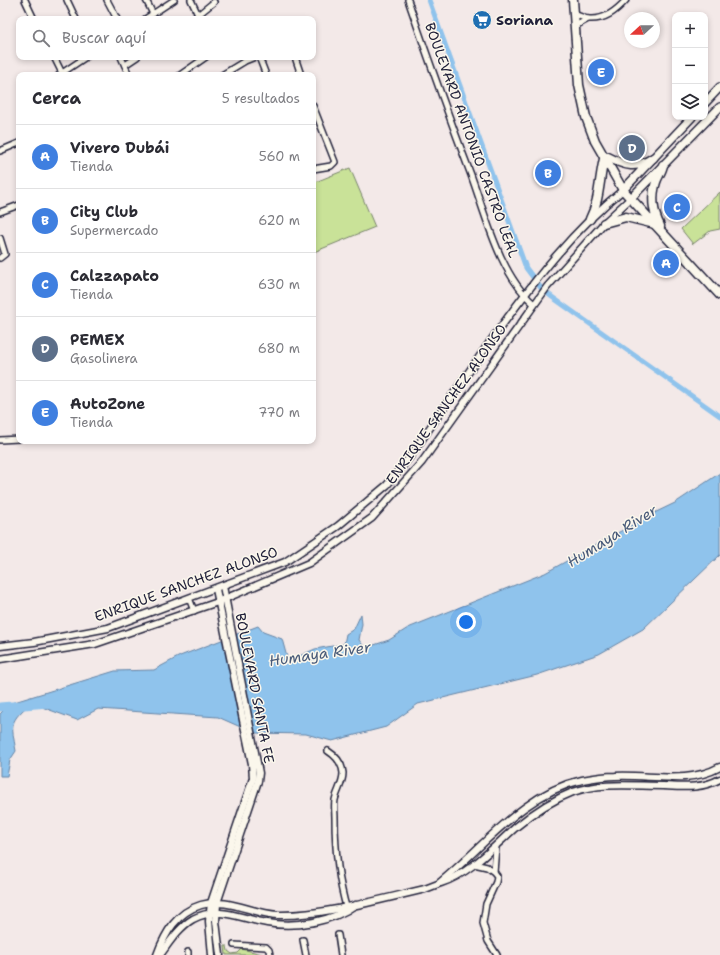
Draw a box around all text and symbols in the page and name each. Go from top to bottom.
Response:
supermarket icon: Soriana [471,9,493,31]
place label: Soriana [496,11,553,29]
north arrow [624,12,660,48]
map controls [672,12,708,120]
button: + [672,12,708,48]
search box [16,16,316,60]
street label: BOULEVARD ANTONIO CASTRO LEAL [421,20,523,260]
icon: search [30,27,52,49]
text: Buscar aquí [62,28,146,48]
button: − [672,48,708,84]
pin: E [588,57,614,87]
button: layers [672,84,708,120]
text: Cerca [32,87,81,109]
text: 5 resultados [222,90,300,107]
pin: D [619,133,645,163]
text: Vivero Dubái [70,138,169,158]
text: A [40,148,50,165]
text: 560 m [259,148,300,165]
text: Tienda [70,158,113,175]
pin: B [535,158,561,188]
pin: C [664,192,690,222]
text: City Club [70,202,138,222]
text: B [41,212,49,229]
text: 620 m [258,212,300,229]
text: Supermercado [70,222,158,239]
pin: A [653,248,679,278]
text: Calzzapato [70,266,159,286]
text: C [41,276,49,293]
text: 630 m [258,276,300,293]
text: Tienda [70,286,113,303]
street label: ENRIQUE SANCHEZ ALONSO [382,320,510,488]
text: PEMEX [70,330,124,350]
text: D [40,340,50,357]
text: 680 m [258,340,300,357]
text: Gasolinera [70,350,138,367]
text: AutoZone [70,394,145,414]
text: E [41,404,49,421]
text: 770 m [258,404,300,421]
text: Tienda [70,414,113,431]
water label: Humaya River [563,500,662,572]
street label: ENRIQUE SANCHEZ ALONSO [92,542,280,626]
street label: BOULEVARD SANTA FE [232,611,278,765]
your location [456,612,476,632]
water label: Humaya River [268,637,373,671]

